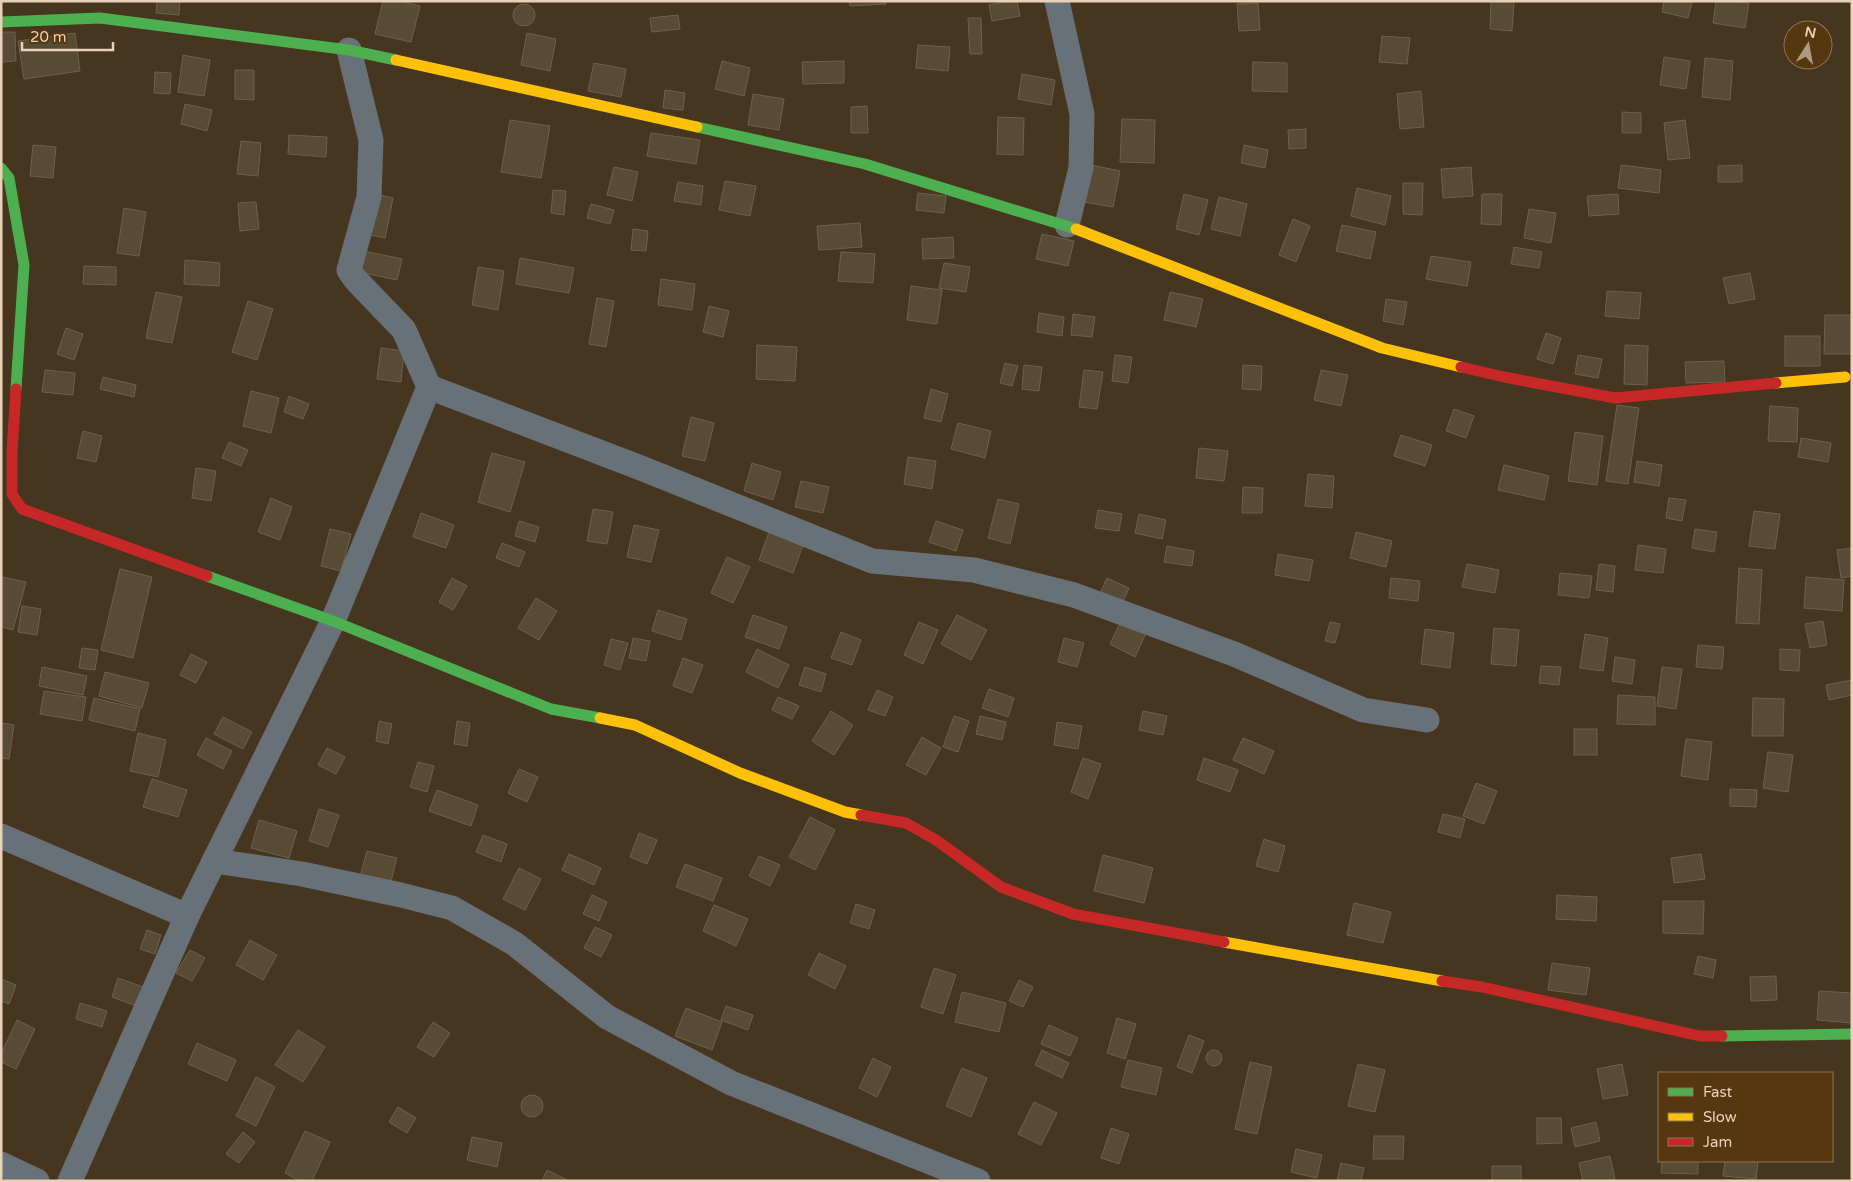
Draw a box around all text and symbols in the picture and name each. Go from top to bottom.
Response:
scale bar [22,20,114,52]
north arrow [1783,20,1833,70]
text: N [1803,23,1818,42]
text: 20 m [30,28,67,46]
legend [1658,1072,1833,1162]
text: Fast [1703,1083,1733,1101]
text: Slow [1703,1108,1737,1126]
text: Jam [1703,1133,1732,1151]

